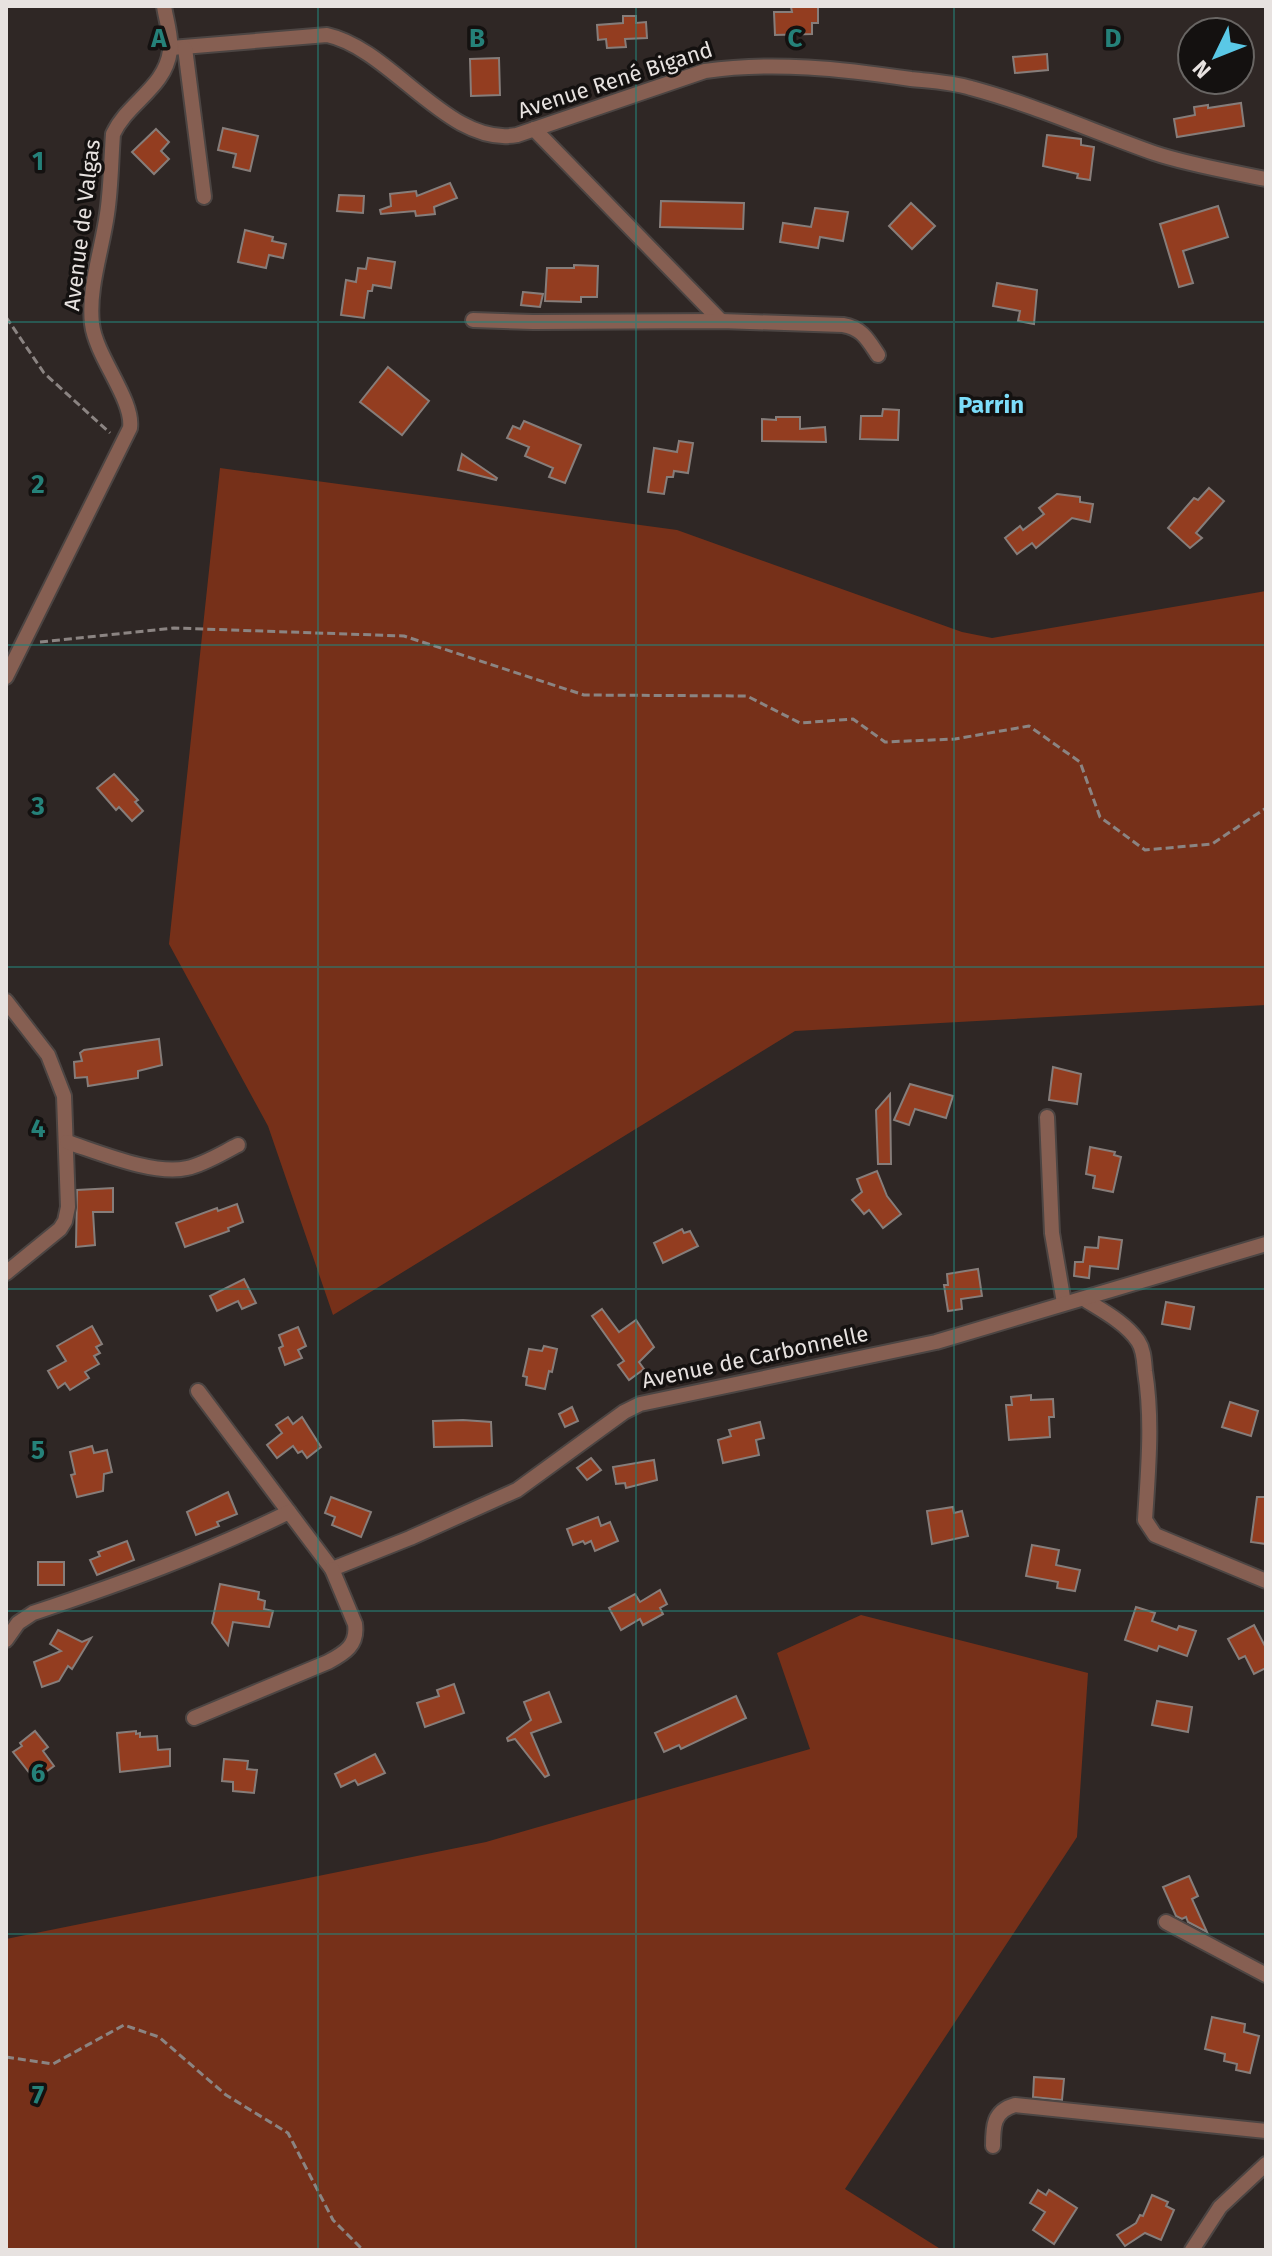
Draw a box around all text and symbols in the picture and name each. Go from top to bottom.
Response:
north arrow [1176,16,1256,96]
text: A [150,23,167,54]
text: B [469,23,485,54]
text: C [788,23,803,54]
text: D [1105,23,1122,54]
street label: Avenue René Bigand [514,36,716,124]
text: N [1187,55,1217,84]
street label: Avenue de Valgas [58,138,106,312]
text: 1 [32,146,44,177]
district label: Parrin [958,391,1024,419]
text: 2 [31,469,45,500]
text: 3 [30,791,45,822]
text: 4 [31,1113,46,1144]
street label: Avenue de Carbonnelle [639,1320,871,1394]
text: 5 [31,1435,45,1466]
text: 6 [31,1758,46,1789]
text: 7 [32,2080,44,2111]

